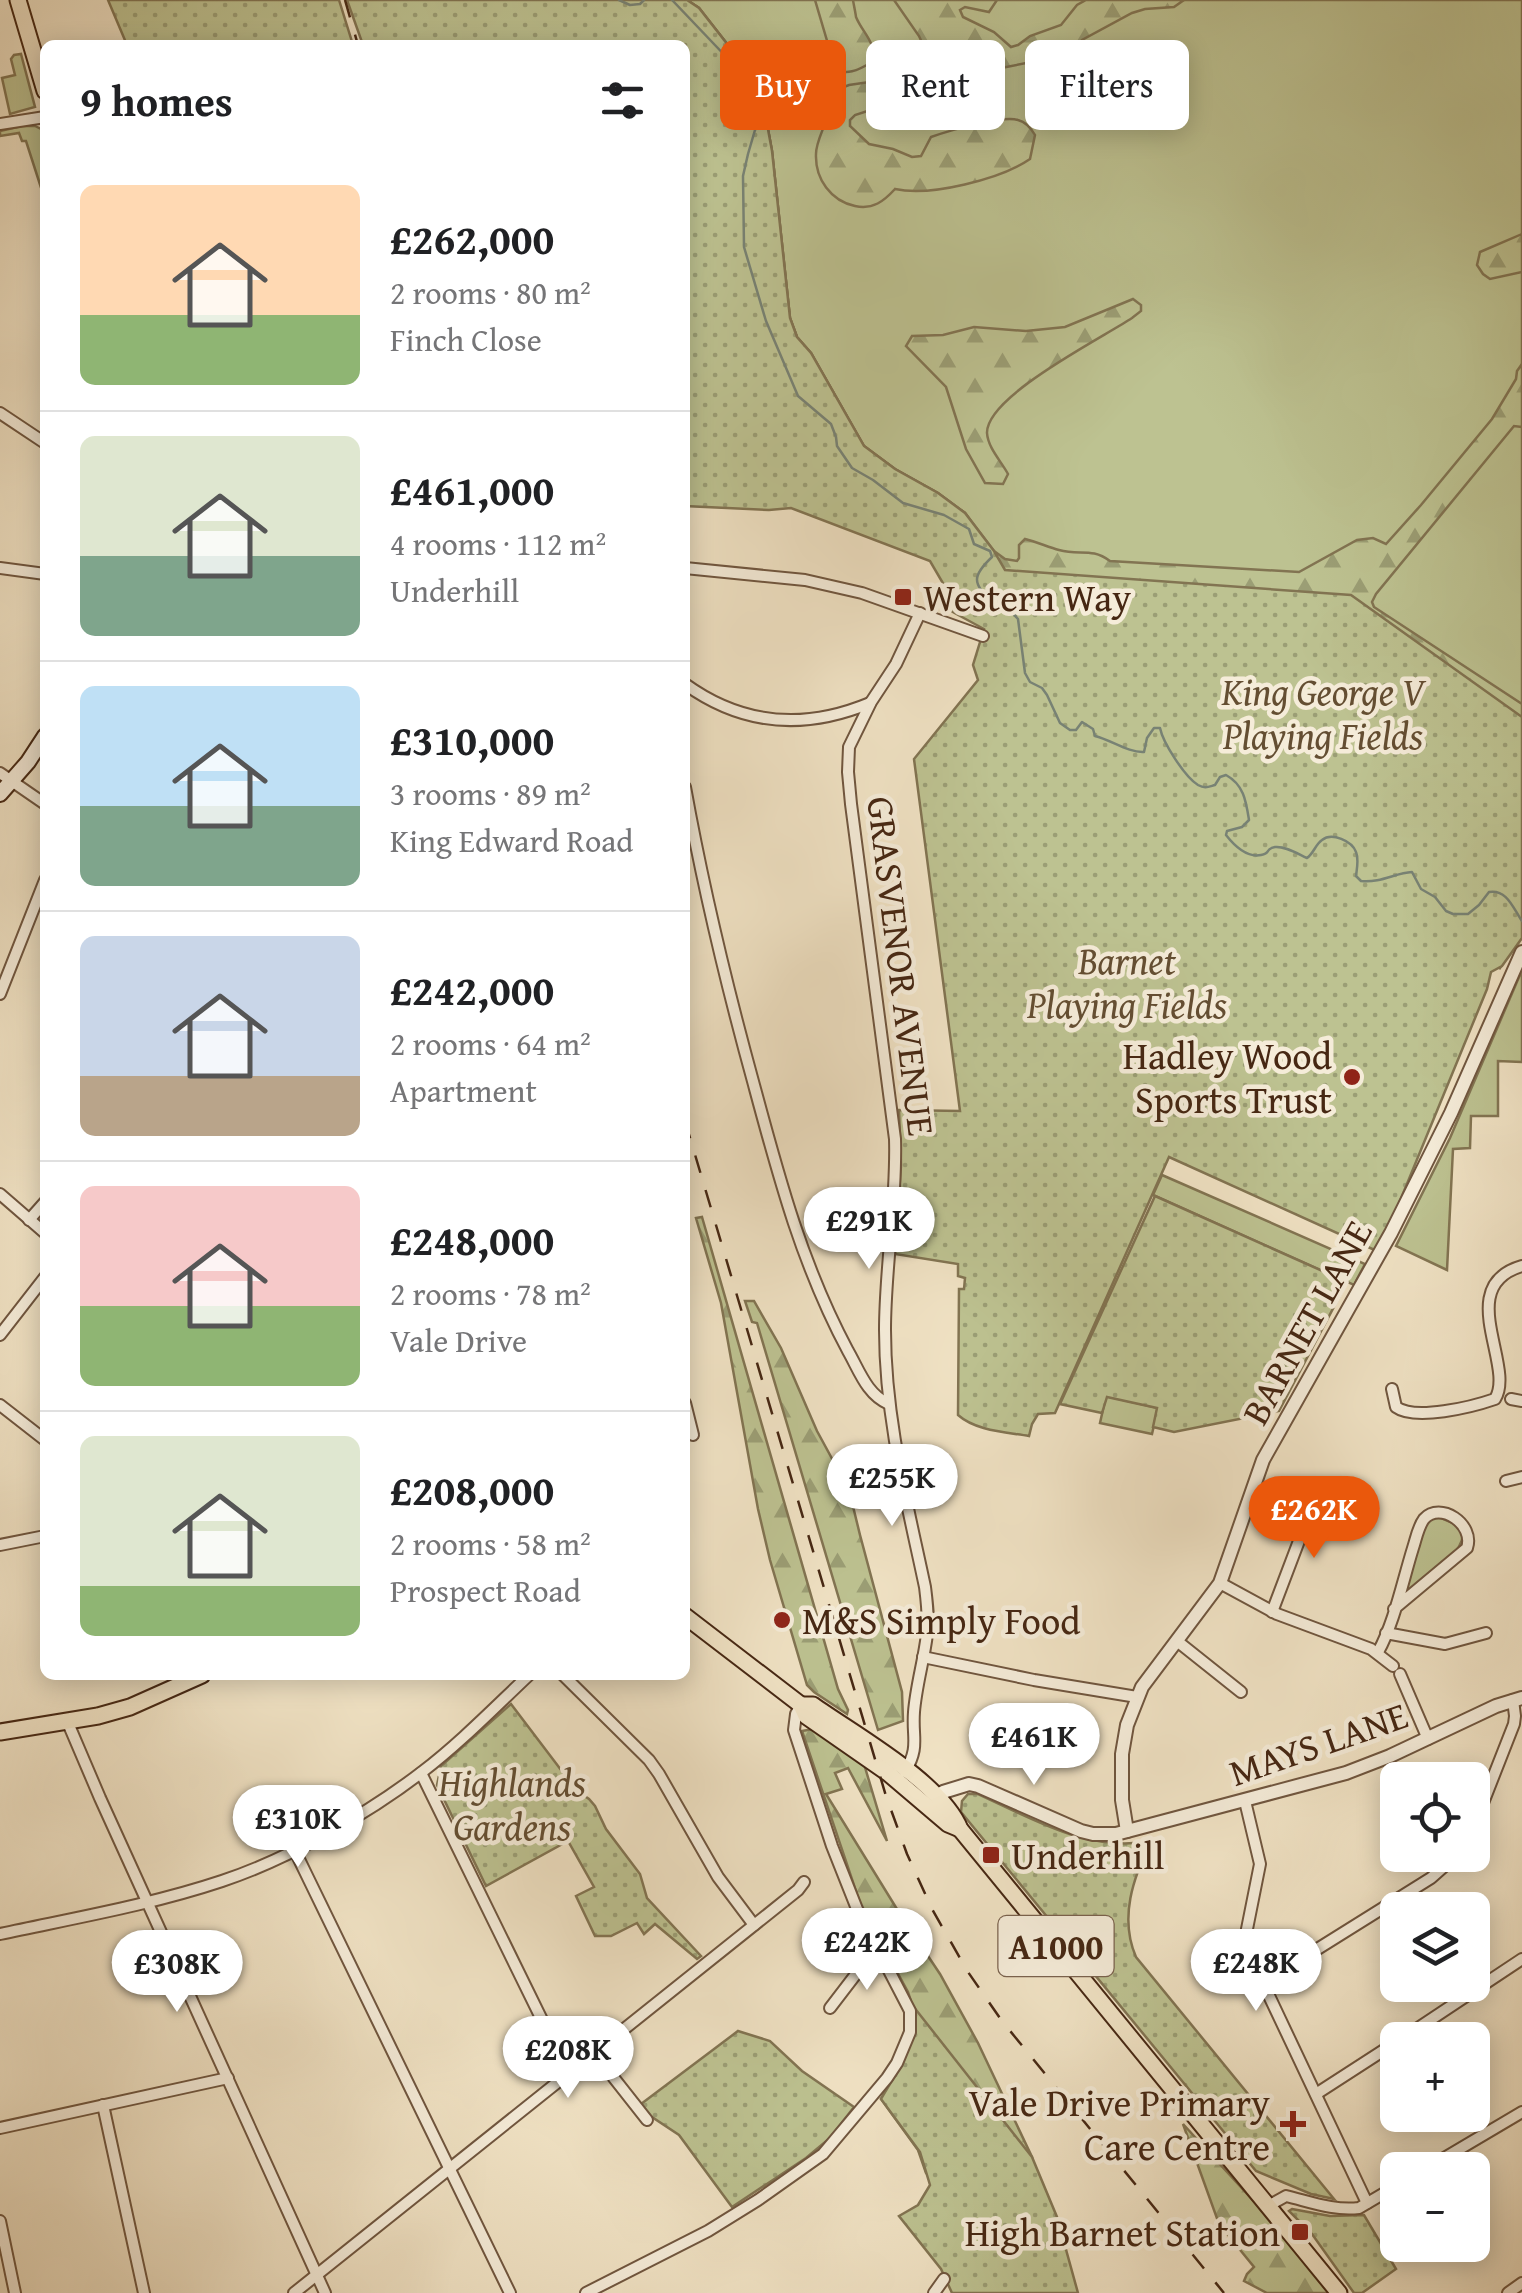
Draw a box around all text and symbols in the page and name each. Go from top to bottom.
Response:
chip: Buy [720,40,846,130]
chip: Rent [866,40,1005,130]
chip: Filters [1025,40,1189,130]
text: 9 homes [80,70,233,131]
icon: filters [595,73,650,128]
text: £262,000 [390,208,554,269]
icon: home [160,225,280,345]
text: 2 rooms · 80 m² [390,269,591,316]
text: Finch Close [390,316,542,363]
text: £461,000 [390,459,554,520]
icon: home [160,476,280,596]
text: 4 rooms · 112 m² [390,520,606,567]
text: Underhill [390,567,519,614]
place label: Western Way [923,569,1131,625]
marker: Western Way [892,586,914,608]
park label: King George V Playing Fields [1221,663,1427,763]
text: £310,000 [390,709,554,770]
icon: home [160,726,280,846]
text: 3 rooms · 89 m² [390,770,591,817]
street label: GRASVENOR AVENUE [853,793,951,1139]
text: King Edward Road [390,817,633,864]
park label: Barnet Playing Fields [1026,932,1227,1032]
text: £242,000 [390,959,554,1020]
icon: home [160,976,280,1096]
text: 2 rooms · 64 m² [390,1020,591,1067]
place label: Hadley Wood Sports Trust [1123,1027,1333,1127]
marker: Hadley Wood Sports Trust [1341,1066,1363,1088]
text: Apartment [390,1067,537,1114]
pin: £291K [799,1187,939,1272]
text: £291K [826,1196,912,1243]
text: £248,000 [390,1209,554,1270]
street label: BARNET LANE [1227,1210,1385,1434]
icon: home [160,1226,280,1346]
text: 2 rooms · 78 m² [390,1270,591,1317]
text: Vale Drive [390,1317,527,1364]
pin: £255K [822,1444,962,1529]
text: £255K [849,1453,935,1500]
text: £208,000 [390,1459,554,1520]
icon: home [160,1476,280,1596]
pin: £262K [1244,1476,1384,1561]
text: £262K [1271,1485,1357,1532]
text: 2 rooms · 58 m² [390,1520,591,1567]
text: Prospect Road [390,1567,581,1614]
place label: M&S Simply Food [802,1592,1081,1648]
marker: M&S Simply Food [771,1609,793,1631]
street label: MAYS LANE [1221,1686,1415,1800]
pin: £461K [964,1703,1104,1788]
text: £461K [991,1712,1077,1759]
park label: Highlands Gardens [437,1754,586,1854]
map controls [1380,1762,1490,2262]
button: locate [1380,1762,1490,1872]
pin: £310K [228,1785,368,1870]
text: £310K [255,1794,341,1841]
place label: Underhill [1011,1827,1164,1883]
marker: Underhill [980,1844,1002,1866]
button: layers [1380,1892,1490,2002]
pin: £242K [797,1908,937,1993]
road number: A1000 [998,1916,1114,1976]
text: £242K [824,1917,910,1964]
pin: £248K [1186,1929,1326,2014]
pin: £308K [107,1930,247,2015]
text: £248K [1213,1938,1299,1985]
text: £308K [134,1939,220,1986]
pin: £208K [498,2016,638,2101]
button: + [1380,2022,1490,2132]
text: £208K [525,2025,611,2072]
place label: Vale Drive Primary Care Centre [969,2074,1270,2174]
marker: Vale Drive Primary Care Centre [1280,2111,1306,2137]
button: − [1380,2152,1490,2262]
place label: High Barnet Station [965,2204,1280,2260]
marker: High Barnet Station [1289,2221,1311,2243]

